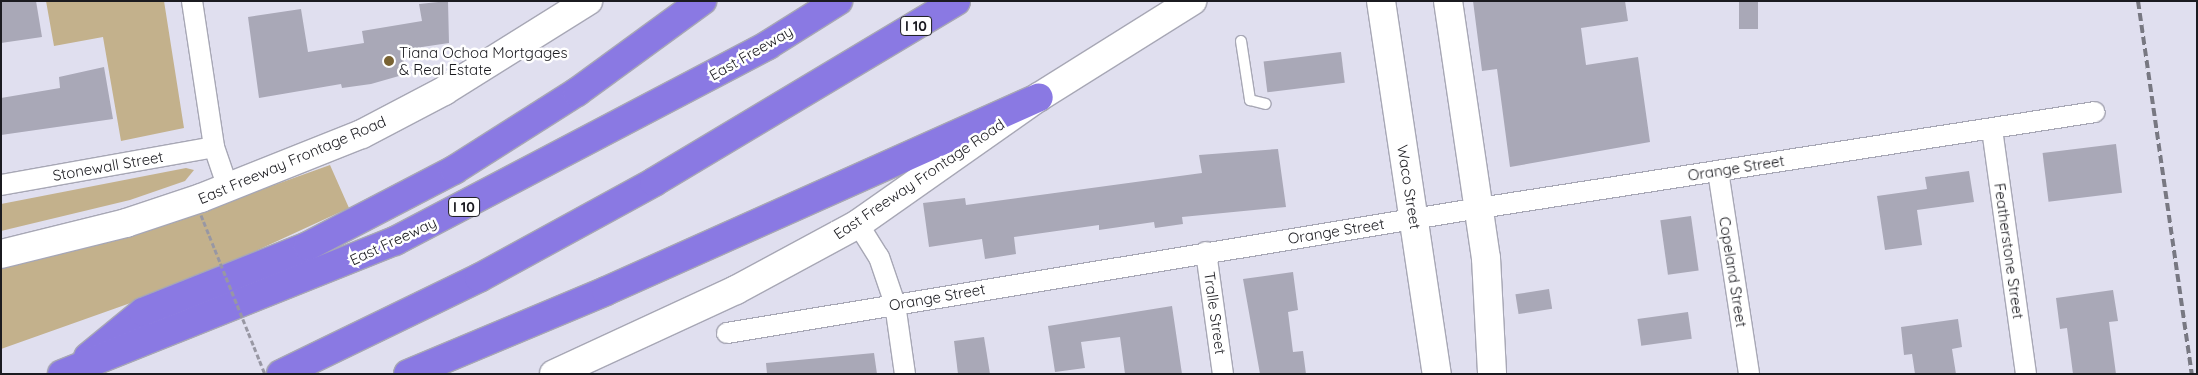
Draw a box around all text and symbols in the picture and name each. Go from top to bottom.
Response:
road number: I 10 [900,15,932,38]
street label: East Freeway [706,22,796,84]
place label: Tiana Ochoa Mortgages & Real Estate [399,43,568,78]
marker: Tiana Ochoa Mortgages & Real Estate [383,55,395,67]
street label: East Freeway Frontage Road [195,112,389,208]
street label: East Freeway Frontage Road [830,115,1008,243]
street label: Waco Street [1393,143,1425,231]
street label: Stonewall Street [51,147,165,185]
street label: Orange Street [1686,151,1786,185]
street label: Featherstone Street [1991,182,2027,320]
road number: I 10 [448,196,480,218]
street label: East Freeway [347,213,439,269]
street label: Orange Street [1286,214,1386,248]
street label: Copeland Street [1715,215,1751,329]
street label: Tralle Street [1200,271,1230,355]
street label: Orange Street [887,280,987,314]

